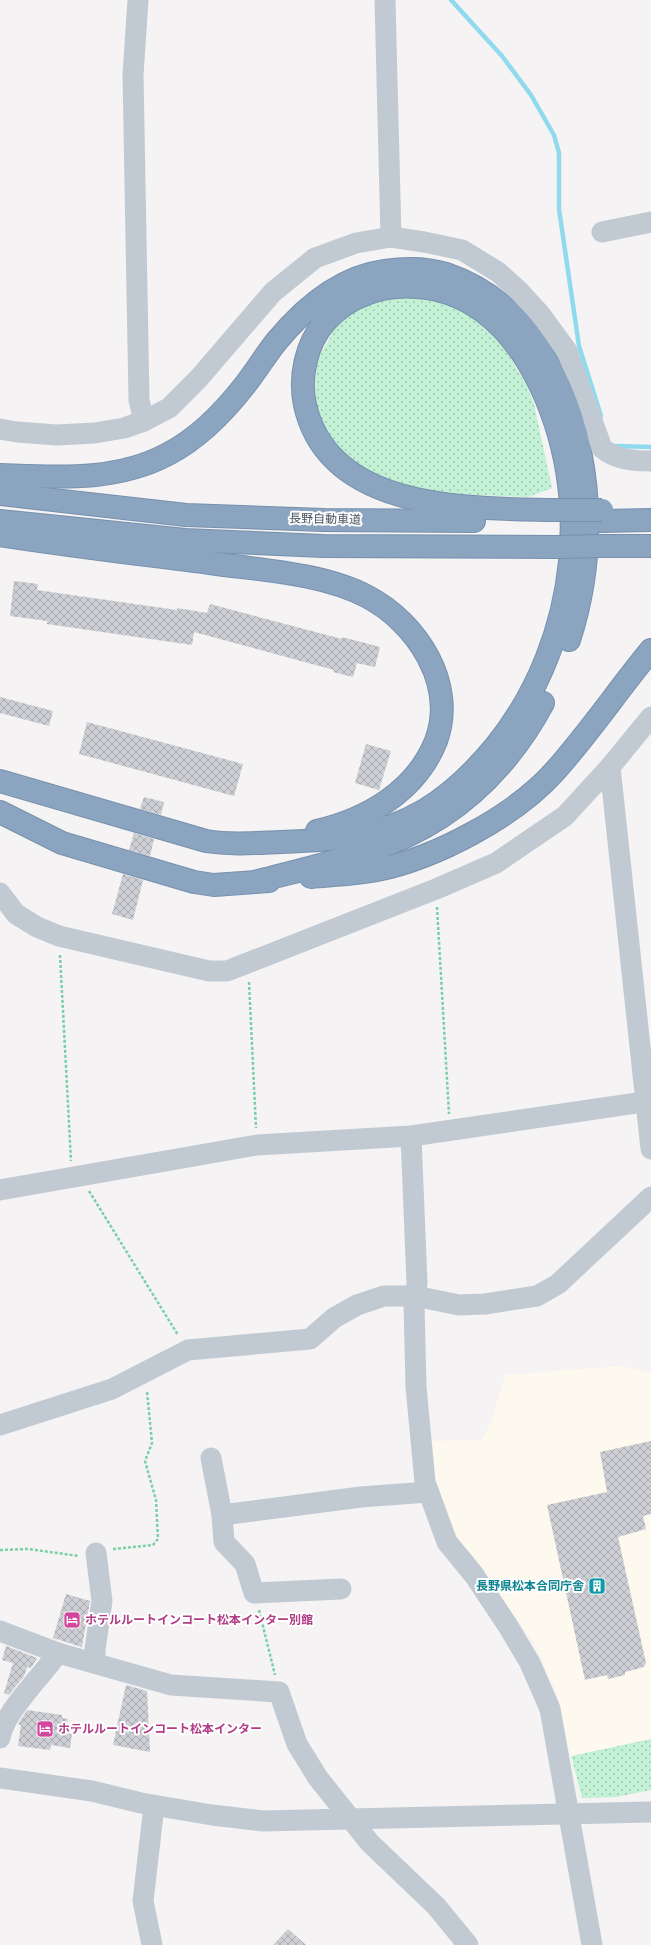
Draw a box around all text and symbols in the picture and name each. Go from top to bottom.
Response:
street label: 長野自動車道 [289,511,361,527]
building icon: 長野県松本合同庁舎 [587,1576,607,1596]
place label: 長野県松本合同庁舎 [476,1579,584,1593]
hotel icon: ホテルルートインコート松本インター別館 [62,1610,82,1630]
place label: ホテルルートインコート松本インター別館 [85,1613,313,1627]
hotel icon: ホテルルートインコート松本インター [35,1719,55,1739]
place label: ホテルルートインコート松本インター [58,1722,262,1736]

